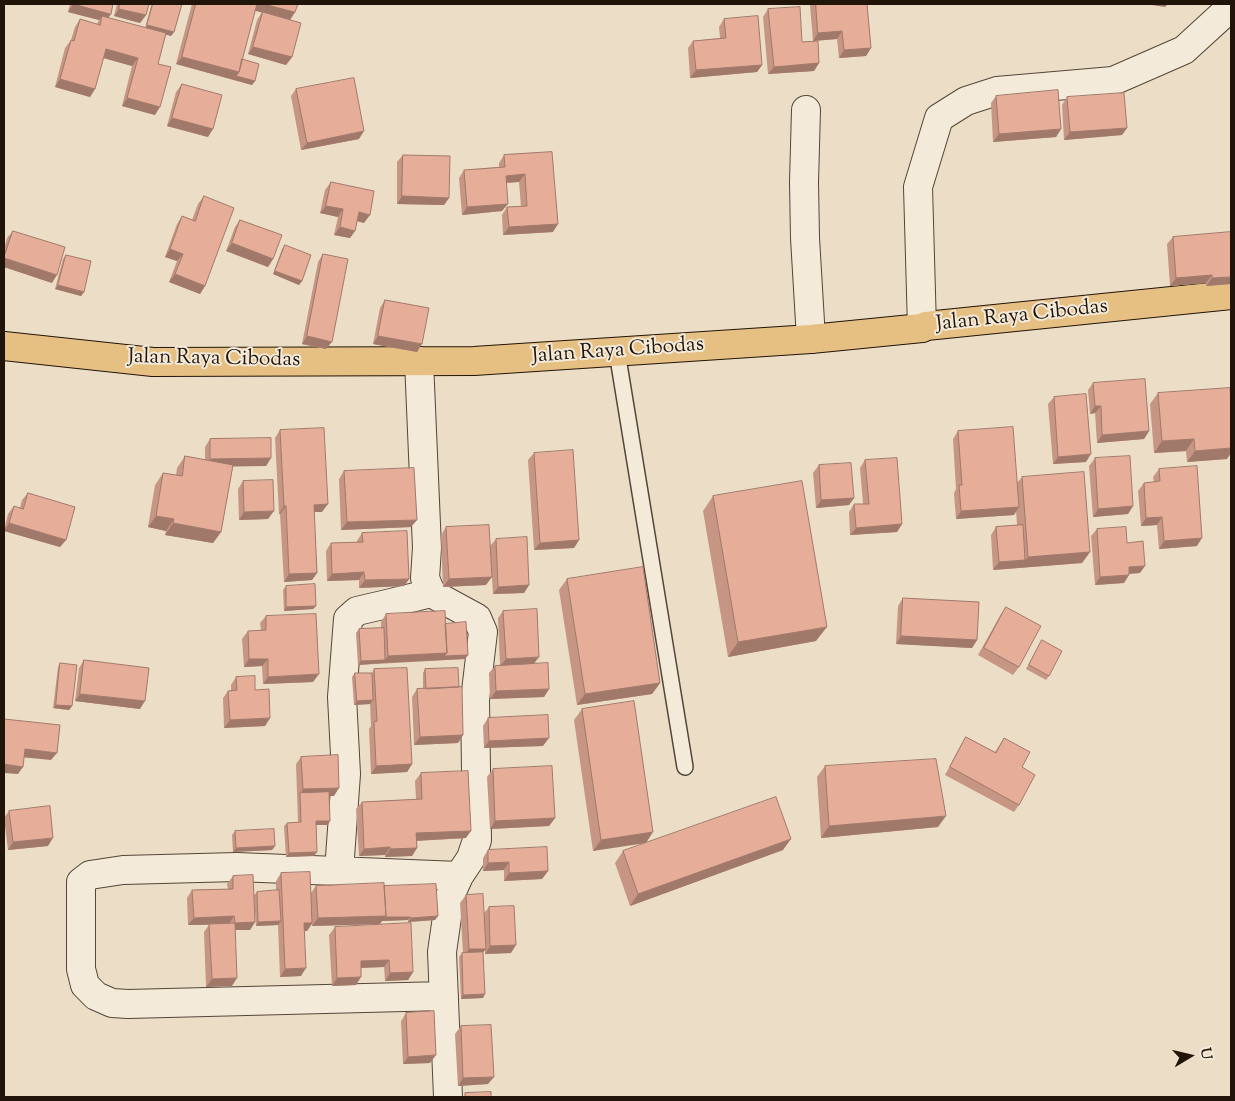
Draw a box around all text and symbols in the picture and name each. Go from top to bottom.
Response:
street label: Jalan Raya Cibodas [935,295,1109,339]
street label: Jalan Raya Cibodas [531,333,705,371]
street label: Jalan Raya Cibodas [128,346,300,374]
north arrow [1165,1031,1215,1081]
text: U [1194,1046,1216,1061]

